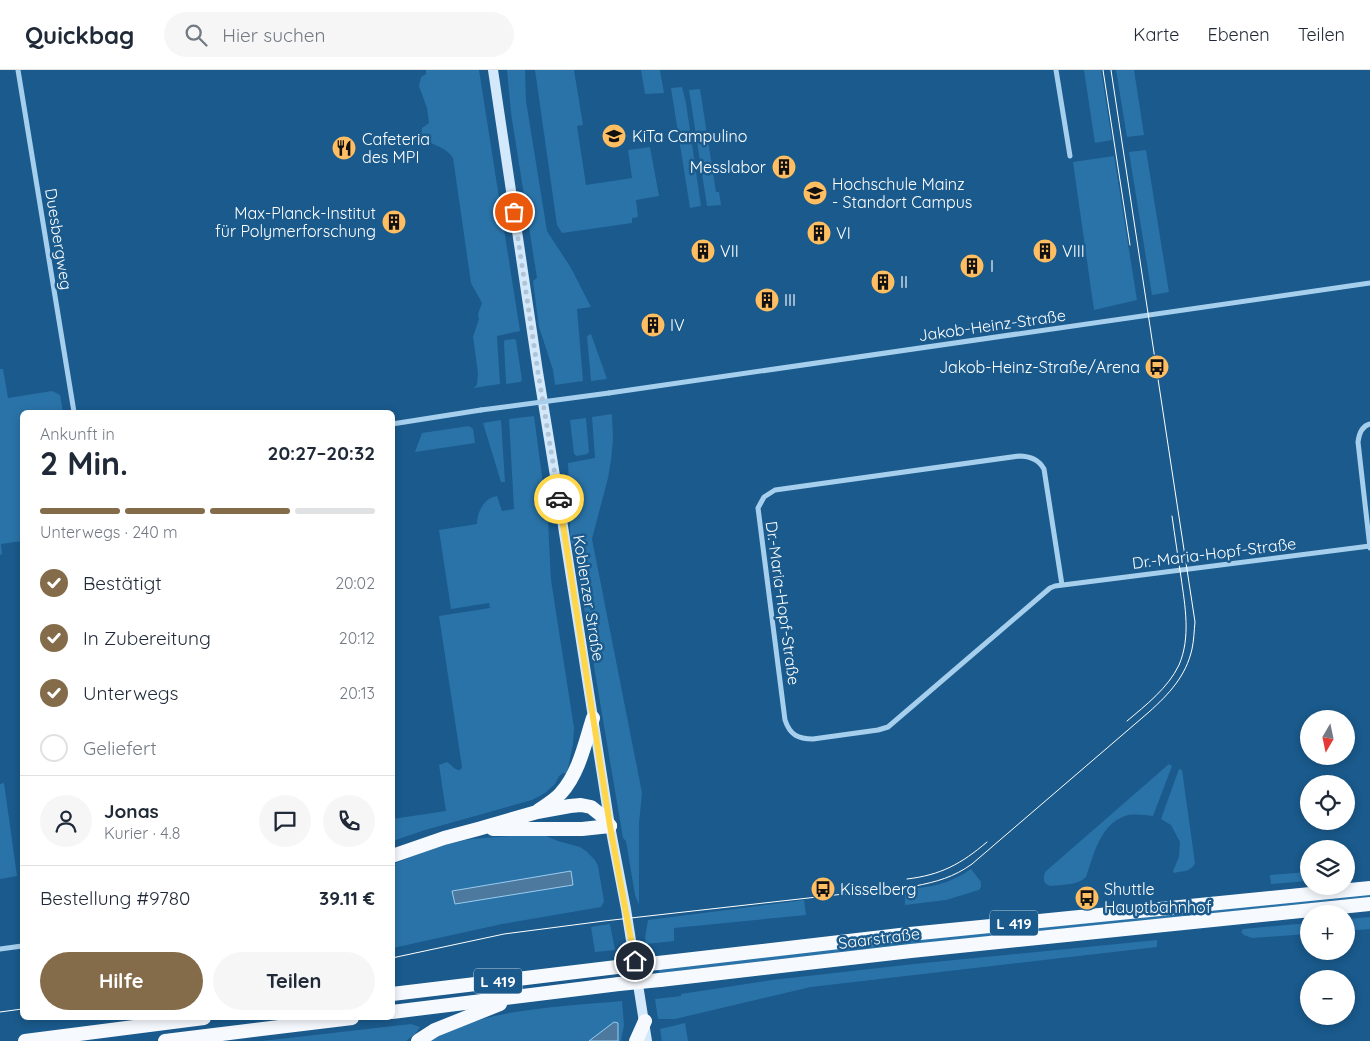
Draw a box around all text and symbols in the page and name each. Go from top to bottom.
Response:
search box [164,12,514,57]
text: Quickbag [25,20,134,50]
icon: search [182,21,210,49]
text: Hier suchen [222,23,325,47]
text: Karte [1133,23,1179,46]
text: Ebenen [1207,23,1270,46]
text: Teilen [1298,23,1345,46]
school or university icon: KiTa Campulino [601,123,627,149]
place label: KiTa Campulino [632,126,747,146]
place label: Cafeteria des MPI [362,129,430,167]
restaurant icon: Cafeteria des MPI [331,135,357,161]
building icon: Messlabor [771,154,797,180]
place label: Messlabor [690,157,766,177]
place label: Hochschule Mainz - Standort Campus [832,174,972,212]
school or university icon: Hochschule Mainz - Standort Campus [802,180,828,206]
street label: Duesbergweg [41,187,77,291]
pin [493,191,535,233]
icon: bag [500,198,528,226]
place label: Max-Planck-Institut für Polymerforschung [215,203,376,241]
building icon: Max-Planck-Institut für Polymerforschung [381,209,407,235]
building icon: VI [806,220,832,246]
place label: VI [836,223,851,243]
building icon: VII [690,238,716,264]
building icon: VIII [1032,238,1058,264]
place label: VII [720,241,739,261]
place label: VIII [1062,241,1085,261]
building icon: I [959,253,985,279]
place label: I [990,256,994,276]
building icon: II [870,269,896,295]
place label: II [900,272,908,292]
building icon: III [754,287,780,313]
place label: III [784,290,796,310]
street label: Jakob-Heinz-Straße [917,305,1067,345]
building icon: IV [640,312,666,338]
place label: IV [670,315,685,335]
bus stop icon: Jakob-Heinz-Straße/Arena [1144,354,1170,380]
place label: Jakob-Heinz-Straße/Arena [939,357,1140,377]
text: Ankunft in [40,424,115,444]
text: 20:27–20:32 [268,441,375,465]
text: 2 Min. [40,443,128,483]
courier [534,474,584,524]
icon: car [545,485,573,513]
street label: Dr.-Maria-Hopf-Straße [762,520,804,686]
text: Unterwegs · 240 m [40,522,178,542]
street label: Koblenzer Straße [569,533,609,663]
street label: Dr.-Maria-Hopf-Straße [1131,533,1297,573]
icon: check [40,569,68,597]
text: Bestätigt [83,571,162,595]
text: 20:02 [335,573,375,593]
icon: check [40,624,68,652]
text: In Zubereitung [83,626,211,650]
text: 20:12 [339,628,375,648]
icon: check [40,679,68,707]
text: Unterwegs [83,681,178,705]
text: 20:13 [339,683,375,703]
north arrow [1300,710,1355,765]
map controls [1300,710,1355,1025]
text: Geliefert [83,736,157,760]
button: locate [1300,775,1355,830]
button: person [40,795,92,847]
button: chat [259,795,311,847]
button: phone [323,795,375,847]
text: Jonas [104,799,159,823]
text: Kurier · 4.8 [104,823,180,843]
button: layers [1300,840,1355,895]
bus stop icon: Kisselberg [810,876,836,902]
place label: Kisselberg [840,879,917,899]
place label: Shuttle Hauptbahnhof [1104,879,1212,917]
bus stop icon: Shuttle Hauptbahnhof [1074,885,1100,911]
text: Bestellung #9780 [40,886,190,910]
text: 39.11 € [319,886,375,910]
button: + [1300,905,1355,960]
road number: L 419 [990,910,1038,936]
street label: Saarstraße [837,923,921,953]
pin [614,940,656,982]
icon: home [621,947,649,975]
button: Hilfe [40,952,203,1010]
button: Teilen [213,952,375,1010]
road number: L 419 [474,968,522,994]
button: − [1300,970,1355,1025]

